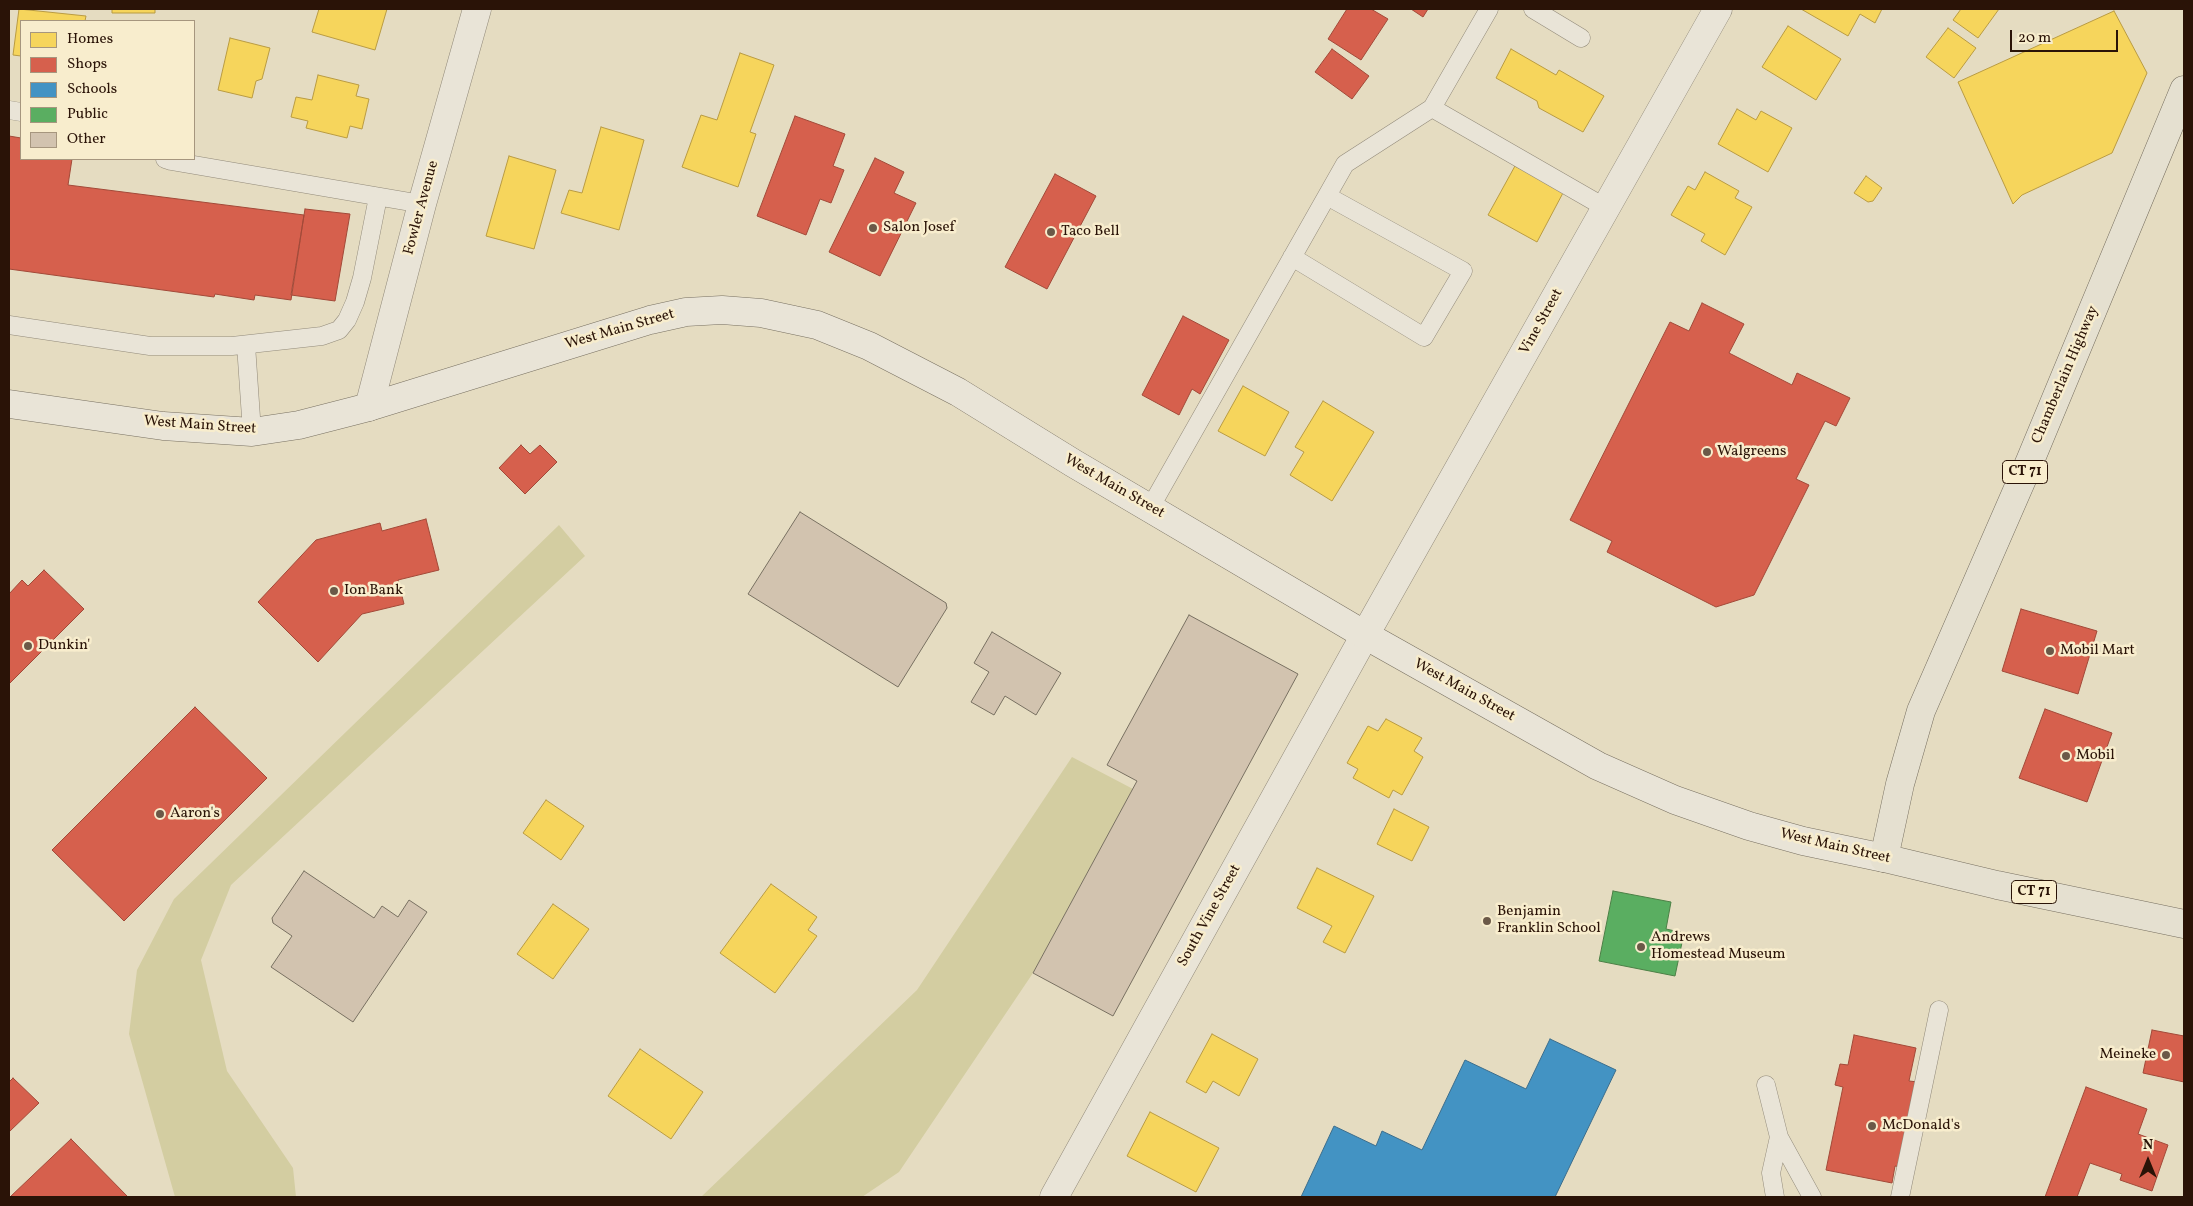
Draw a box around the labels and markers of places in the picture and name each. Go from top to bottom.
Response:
place label: Salon Josef [883,219,955,237]
marker: Salon Josef [867,222,879,234]
place label: Taco Bell [1061,223,1119,241]
marker: Taco Bell [1045,226,1057,238]
place label: Walgreens [1717,443,1786,461]
marker: Walgreens [1701,446,1713,458]
place label: Ion Bank [344,582,403,600]
marker: Ion Bank [328,585,340,597]
place label: Dunkin' [38,637,90,655]
marker: Dunkin' [22,640,34,652]
place label: Mobil Mart [2060,642,2135,660]
marker: Mobil Mart [2044,645,2056,657]
place label: Mobil [2076,747,2115,765]
marker: Mobil [2060,750,2072,762]
place label: Aaron's [170,805,220,823]
marker: Aaron's [154,808,166,820]
place label: Benjamin Franklin School [1497,903,1601,938]
marker: Benjamin Franklin School [1481,915,1493,927]
place label: Andrews Homestead Museum [1651,929,1786,964]
marker: Andrews Homestead Museum [1635,941,1647,953]
place label: Meineke [2100,1046,2156,1064]
marker: Meineke [2160,1049,2172,1061]
place label: McDonald's [1882,1117,1960,1135]
marker: McDonald's [1866,1120,1878,1132]

